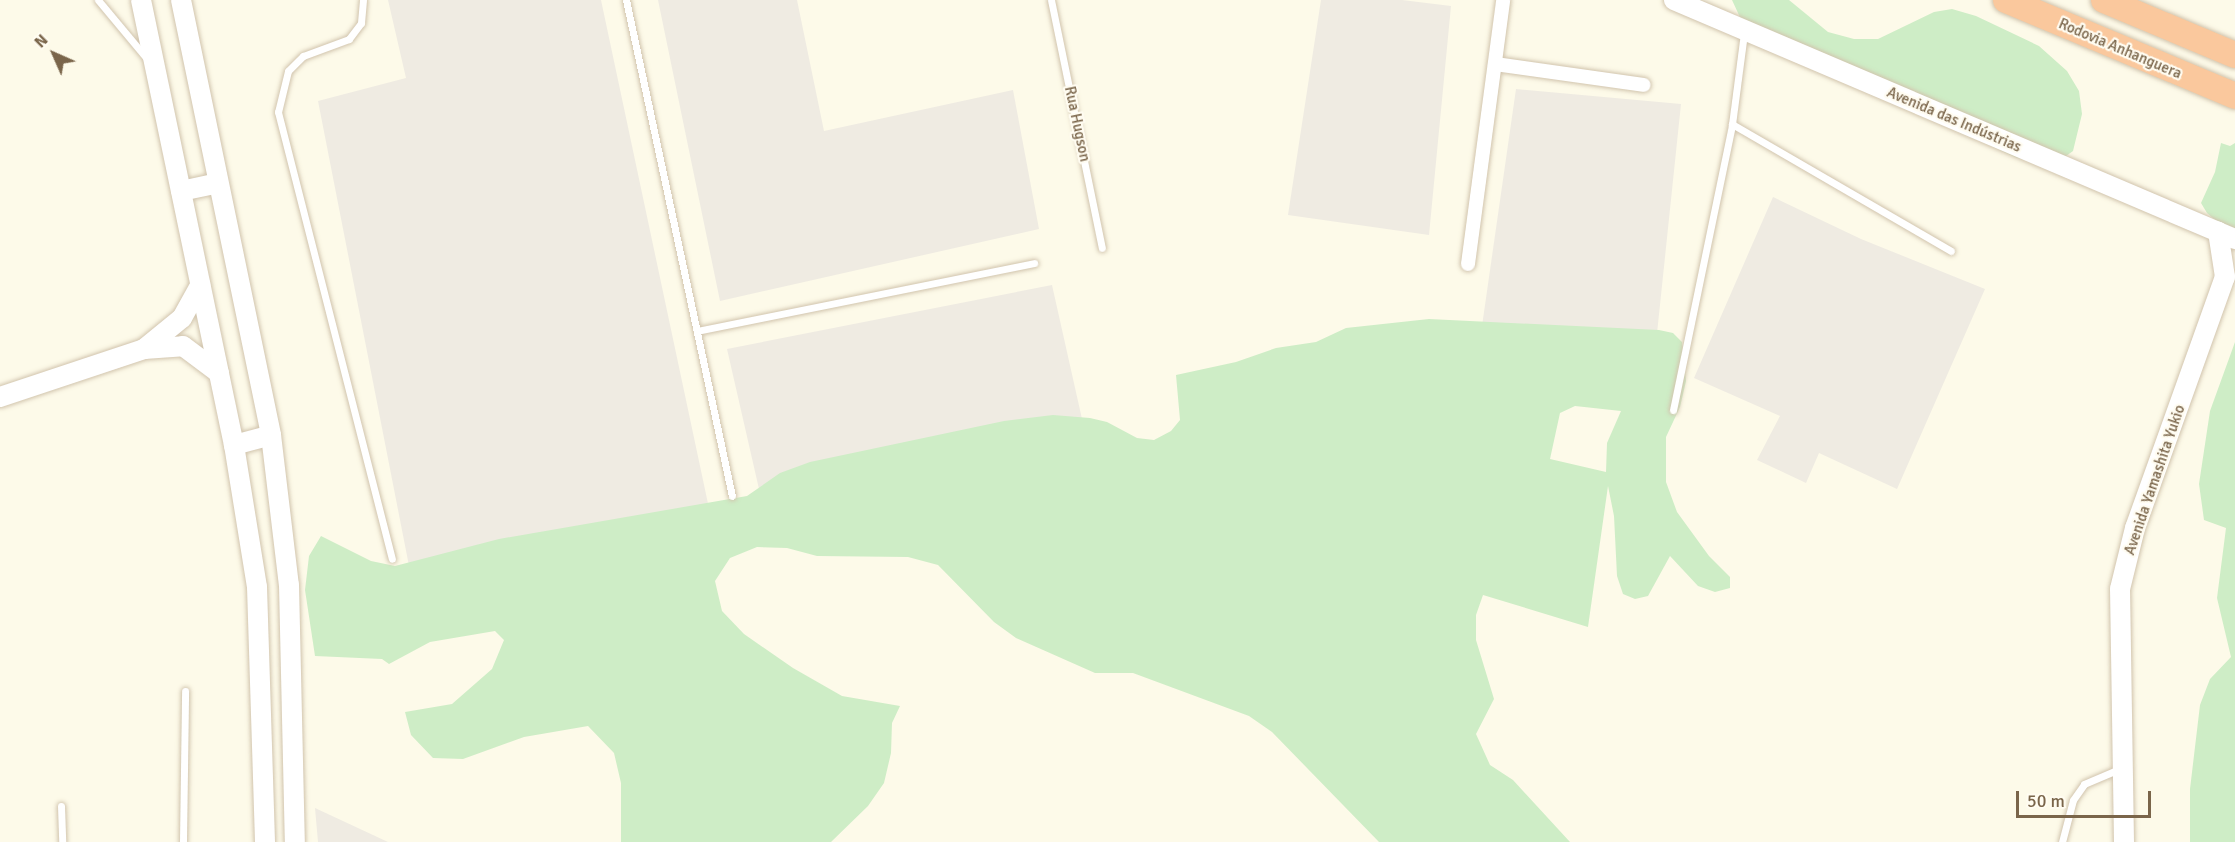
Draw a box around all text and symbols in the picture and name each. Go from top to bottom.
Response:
street label: Rodovia Anhanguera [2056,15,2184,83]
north arrow [24,24,84,84]
text: N [30,30,52,52]
street label: Avenida das Indústrias [1884,84,2024,156]
street label: Rua Hugson [1060,85,1094,163]
street label: Avenida Yamashita Yukio [2121,403,2189,557]
scale bar [2019,779,2154,817]
text: 50 m [2027,790,2065,812]

